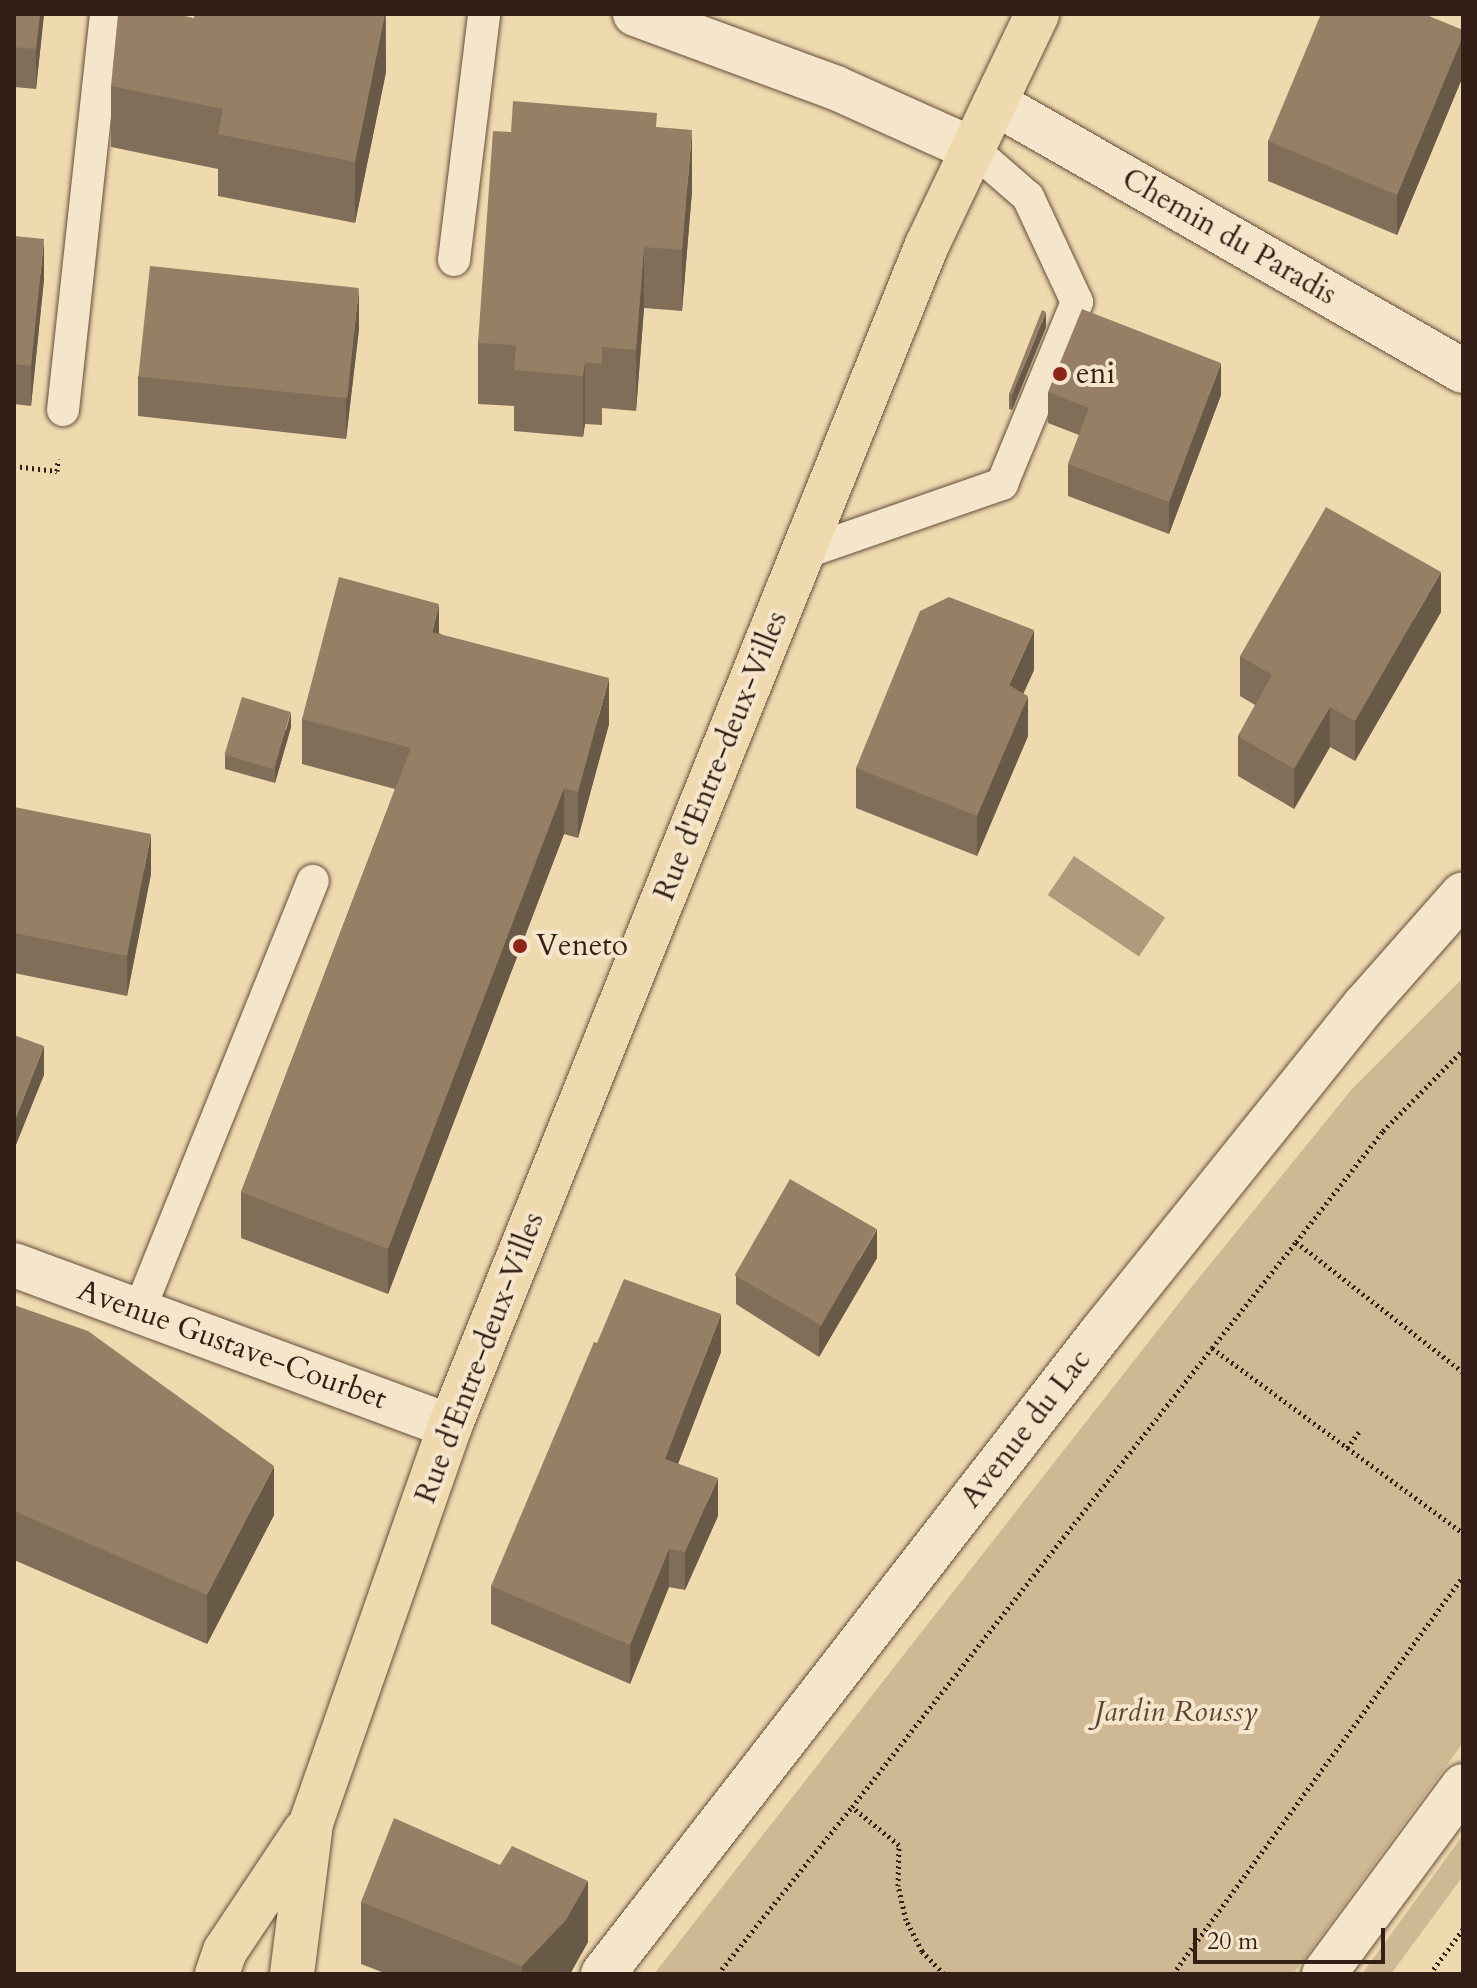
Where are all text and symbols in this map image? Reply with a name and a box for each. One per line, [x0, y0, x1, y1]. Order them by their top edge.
street label: Chemin du Paradis [1115, 161, 1343, 313]
place label: eni [1076, 356, 1115, 392]
marker: eni [1051, 365, 1069, 383]
street label: Rue d'Entre-deux-Villes [647, 606, 795, 906]
place label: Veneto [536, 928, 628, 964]
marker: Veneto [511, 937, 529, 955]
street label: Rue d'Entre-deux-Villes [408, 1208, 552, 1508]
street label: Avenue Gustave-Courbet [73, 1272, 391, 1418]
street label: Avenue du Lac [953, 1343, 1099, 1515]
park label: Jardin Roussy [1094, 1694, 1258, 1730]
scale bar [1197, 1912, 1389, 1962]
text: 20 m [1207, 1925, 1258, 1958]

